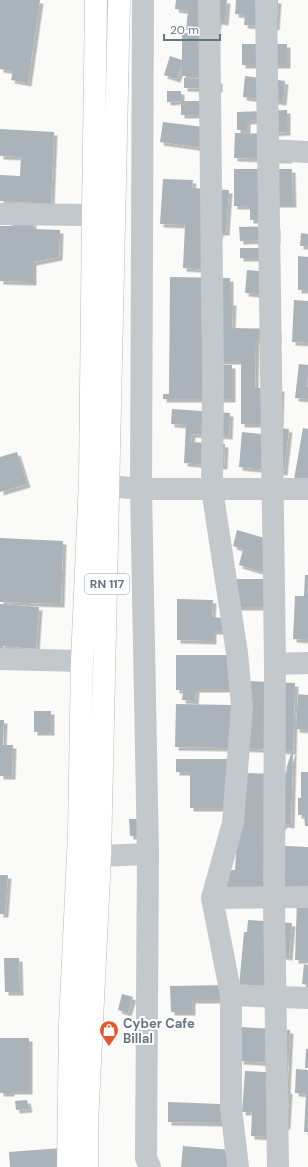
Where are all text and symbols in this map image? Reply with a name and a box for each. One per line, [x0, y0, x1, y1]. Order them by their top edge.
scale bar [164, 16, 220, 42]
text: 20 m [170, 22, 199, 38]
road number: RN 117 [85, 574, 129, 594]
place label: Cyber Cafe Billal [123, 1015, 195, 1047]
shop icon: Cyber Cafe Billal [98, 1019, 120, 1047]

